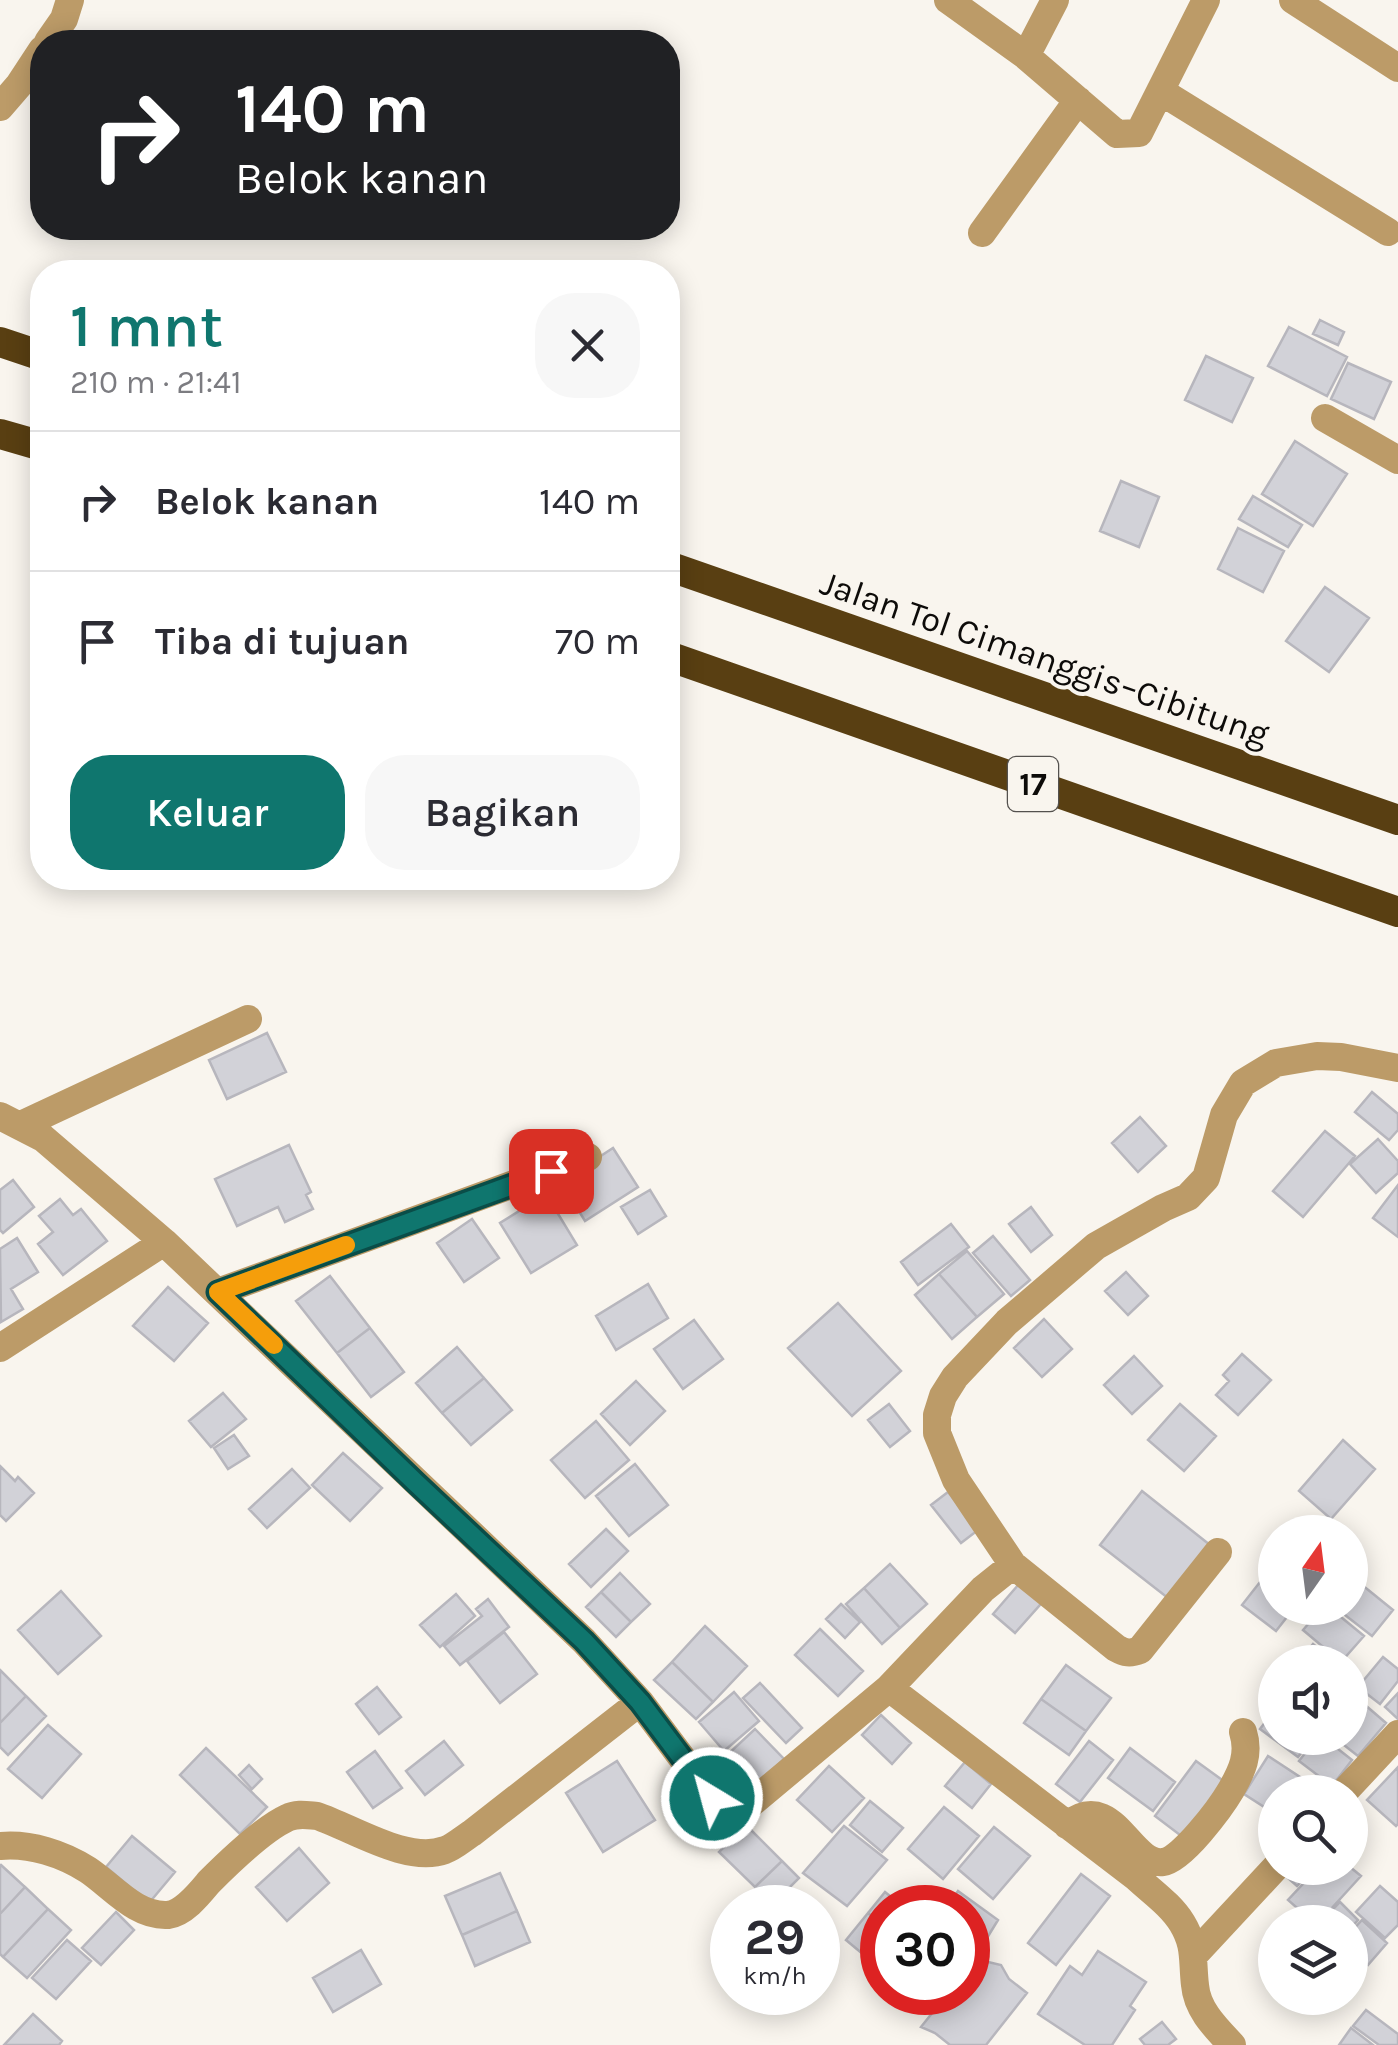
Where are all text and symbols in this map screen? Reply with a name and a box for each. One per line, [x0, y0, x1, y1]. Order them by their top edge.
text: 140 m [235, 68, 430, 150]
icon: right [70, 70, 200, 200]
text: Belok kanan [235, 152, 489, 204]
text: 1 mnt [70, 291, 223, 361]
button: close [535, 293, 640, 398]
text: 210 m · 21:41 [70, 364, 242, 401]
icon: right [70, 474, 125, 529]
text: Belok kanan [155, 479, 379, 524]
text: 140 m [539, 479, 640, 524]
street label: Jalan Tol Cimanggis–Cibitung [815, 562, 1275, 755]
icon: arrive [70, 614, 125, 669]
text: Tiba di tujuan [155, 619, 410, 664]
text: 70 m [555, 619, 640, 664]
button: Keluar [70, 755, 345, 870]
button: Bagikan [365, 755, 640, 870]
road number: 17 [1008, 757, 1058, 811]
pin [509, 1129, 594, 1214]
icon: arrive [524, 1144, 579, 1199]
north arrow [1258, 1515, 1368, 1625]
map controls [1258, 1515, 1368, 2015]
button: sound [1258, 1645, 1368, 1755]
position arrow [660, 1746, 764, 1850]
button: search [1258, 1775, 1368, 1885]
speed limit sign: 30 [860, 1885, 990, 2015]
button: layers [1258, 1905, 1368, 2015]
text: 29 [745, 1908, 805, 1967]
text: km/h [743, 1961, 807, 1990]

